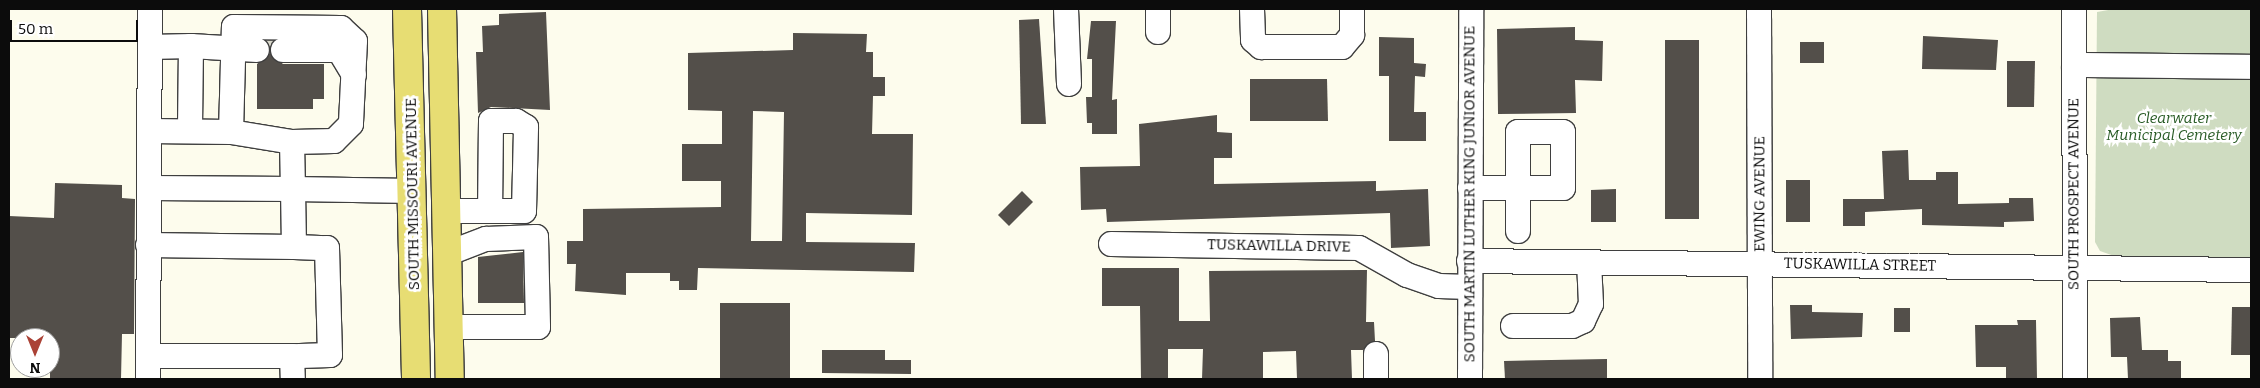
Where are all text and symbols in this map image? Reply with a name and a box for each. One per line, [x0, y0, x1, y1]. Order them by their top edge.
scale bar [12, 10, 140, 42]
text: 50 m [18, 20, 53, 38]
street label: SOUTH MARTIN LUTHER KING JUNIOR AVENUE [1461, 26, 1479, 362]
street label: SOUTH MISSOURI AVENUE [402, 98, 424, 290]
street label: SOUTH PROSPECT AVENUE [2065, 98, 2083, 290]
park label: Clearwater Municipal Cemetery [2106, 109, 2242, 144]
street label: EWING AVENUE [1751, 136, 1769, 252]
street label: TUSKAWILLA DRIVE [1207, 236, 1351, 256]
street label: TUSKAWILLA STREET [1784, 255, 1936, 275]
north arrow [10, 328, 60, 378]
text: N [30, 359, 40, 376]

